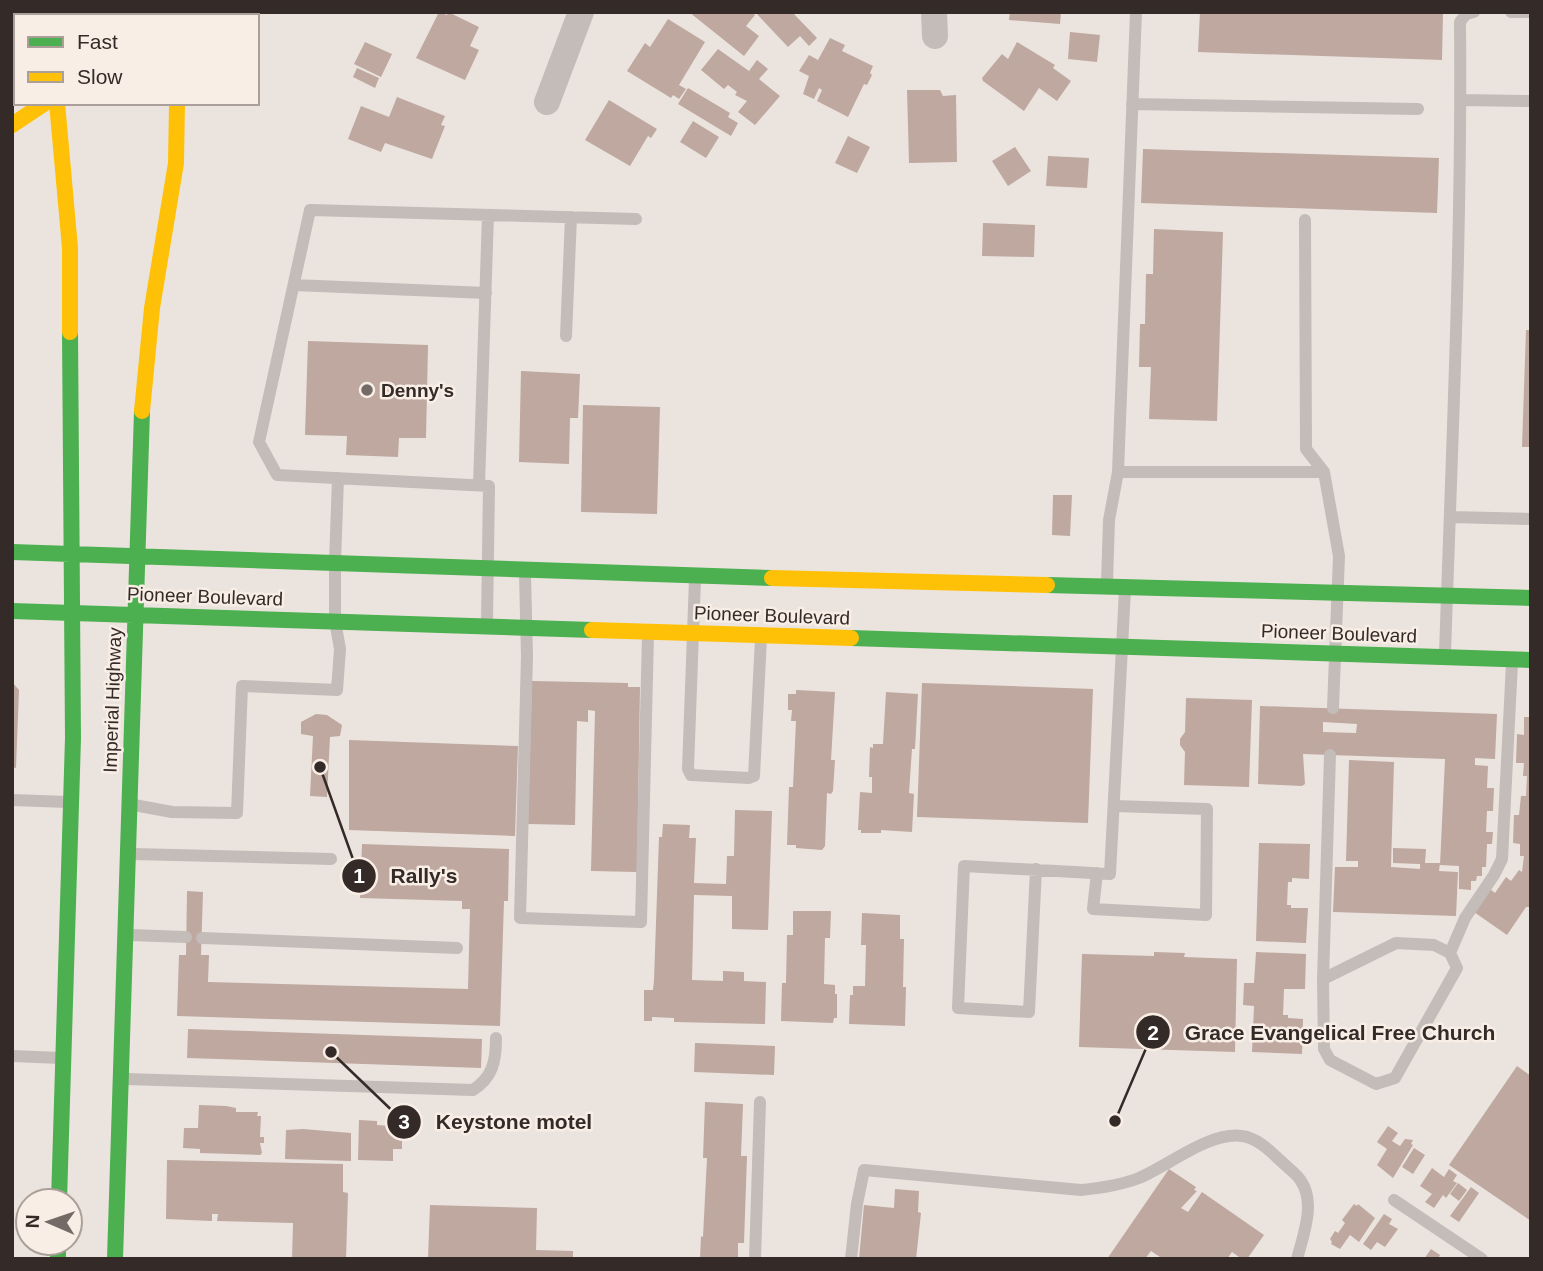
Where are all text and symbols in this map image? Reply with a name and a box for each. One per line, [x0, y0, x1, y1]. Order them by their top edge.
legend [14, 14, 259, 105]
text: Fast [77, 30, 118, 53]
text: Slow [77, 65, 123, 88]
place label: Denny's [381, 380, 454, 401]
marker: Denny's [359, 382, 375, 398]
street label: Pioneer Boulevard [126, 583, 283, 610]
street label: Pioneer Boulevard [693, 602, 850, 629]
street label: Pioneer Boulevard [1260, 620, 1417, 647]
street label: Imperial Highway [99, 626, 126, 773]
callout: Rally's [342, 855, 471, 897]
text: 1 [353, 864, 365, 887]
text: Rally's [391, 864, 457, 887]
callout: Grace Evangelical Free Church [1136, 1011, 1509, 1053]
text: 2 [1147, 1021, 1159, 1044]
text: Grace Evangelical Free Church [1185, 1021, 1495, 1044]
callout: Keystone motel [386, 1101, 606, 1143]
text: 3 [398, 1110, 410, 1133]
text: Keystone motel [436, 1110, 592, 1133]
north arrow [14, 1187, 84, 1257]
text: N [22, 1214, 43, 1229]

